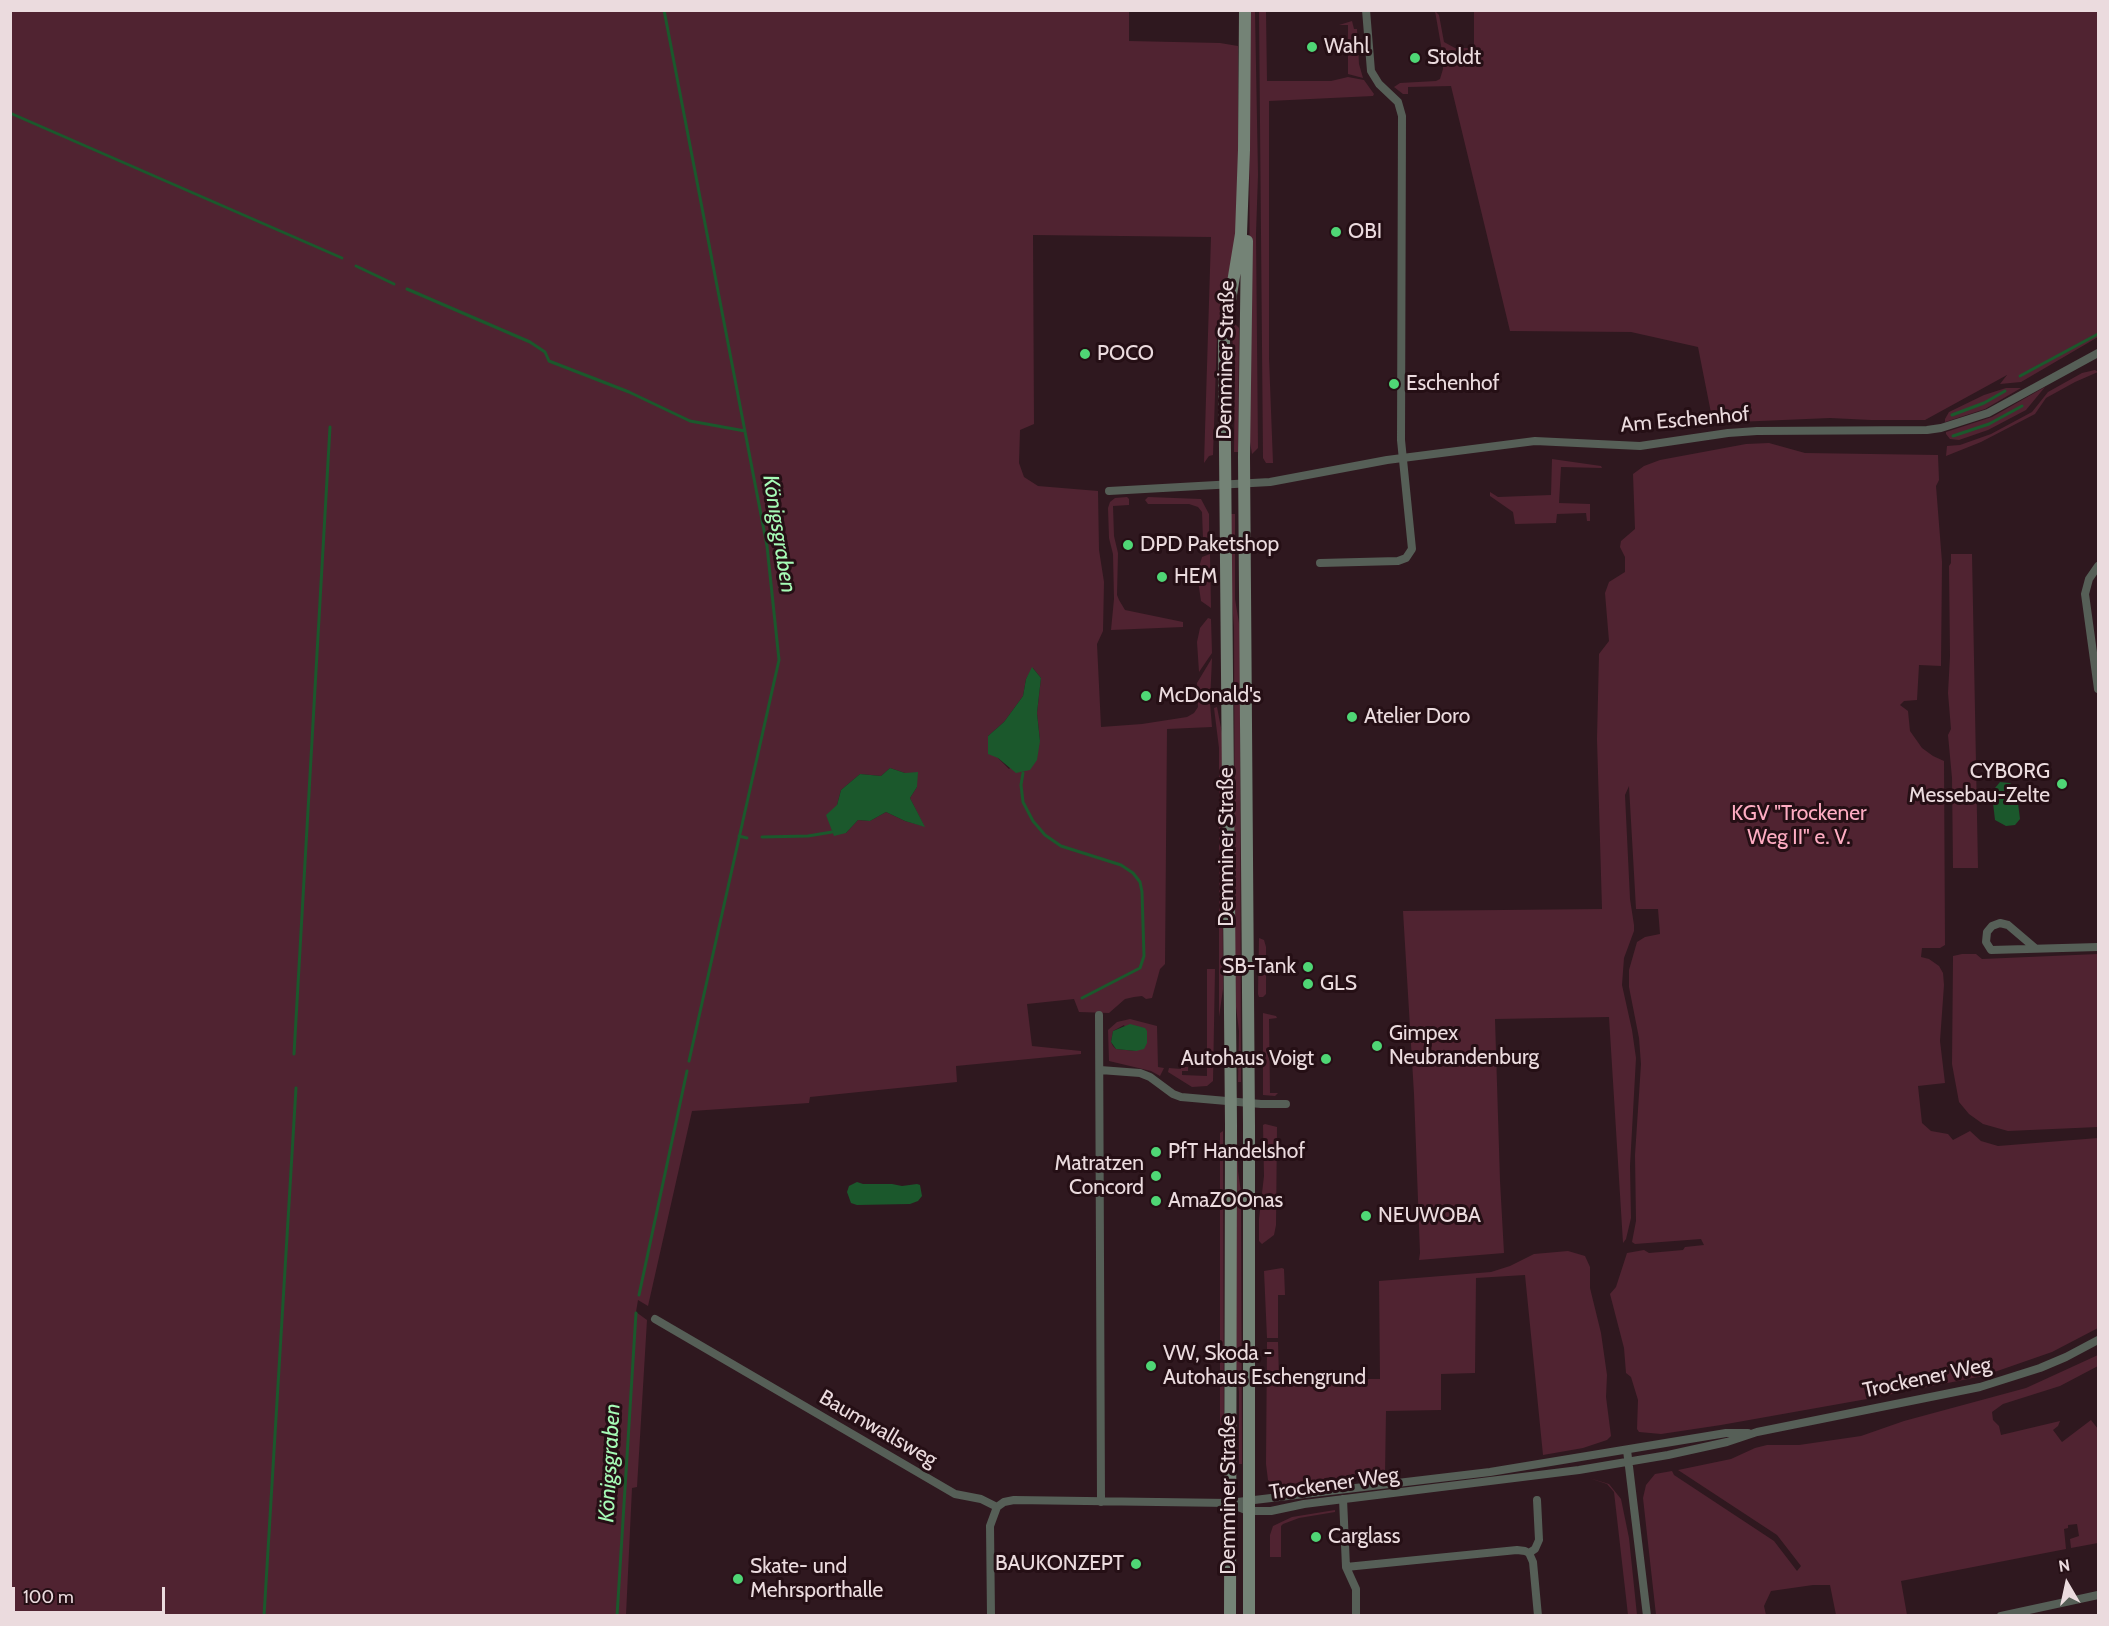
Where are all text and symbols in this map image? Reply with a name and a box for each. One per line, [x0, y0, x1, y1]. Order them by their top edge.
place label: Wahl [1324, 34, 1369, 60]
marker: Wahl [1305, 40, 1319, 54]
place label: Stoldt [1427, 45, 1481, 71]
marker: Stoldt [1408, 51, 1422, 65]
place label: OBI [1348, 219, 1382, 245]
marker: OBI [1329, 225, 1343, 239]
street label: Demminer Straße [1212, 280, 1240, 440]
place label: POCO [1097, 341, 1154, 367]
marker: POCO [1078, 347, 1092, 361]
place label: Eschenhof [1406, 371, 1499, 397]
marker: Eschenhof [1387, 377, 1401, 391]
street label: Am Eschenhof [1619, 402, 1751, 438]
water label: Königsgraben [757, 473, 801, 595]
place label: DPD Paketshop [1140, 532, 1279, 558]
marker: DPD Paketshop [1121, 538, 1135, 552]
place label: HEM [1174, 564, 1218, 590]
marker: HEM [1155, 570, 1169, 584]
place label: McDonald's [1158, 683, 1261, 709]
marker: McDonald's [1139, 689, 1153, 703]
place label: Atelier Doro [1364, 704, 1470, 730]
marker: Atelier Doro [1345, 710, 1359, 724]
place label: CYBORG Messebau-Zelte [1909, 759, 2050, 809]
street label: Demminer Straße [1214, 767, 1240, 927]
marker: CYBORG Messebau-Zelte [2055, 777, 2069, 791]
park label: KGV "Trockener Weg II" e. V. [1731, 801, 1867, 851]
place label: SB-Tank [1222, 954, 1296, 980]
marker: SB-Tank [1301, 960, 1315, 974]
place label: GLS [1320, 971, 1357, 997]
marker: GLS [1301, 977, 1315, 991]
place label: Gimpex Neubrandenburg [1389, 1021, 1539, 1071]
marker: Gimpex Neubrandenburg [1370, 1039, 1384, 1053]
place label: Autohaus Voigt [1181, 1046, 1314, 1072]
marker: Autohaus Voigt [1319, 1052, 1333, 1066]
place label: PfT Handelshof [1168, 1139, 1305, 1165]
marker: PfT Handelshof [1149, 1145, 1163, 1159]
place label: Matratzen Concord [1055, 1151, 1144, 1201]
marker: Matratzen Concord [1149, 1169, 1163, 1183]
place label: AmaZOOnas [1168, 1188, 1283, 1214]
marker: AmaZOOnas [1149, 1194, 1163, 1208]
place label: NEUWOBA [1378, 1203, 1481, 1229]
marker: NEUWOBA [1359, 1209, 1373, 1223]
place label: VW, Skoda - Autohaus Eschengrund [1163, 1341, 1366, 1391]
street label: Trockener Weg [1861, 1352, 1993, 1404]
marker: VW, Skoda - Autohaus Eschengrund [1144, 1359, 1158, 1373]
street label: Baumwallsweg [815, 1385, 941, 1473]
water label: Königsgraben [594, 1403, 626, 1523]
street label: Demminer Straße [1216, 1415, 1242, 1575]
street label: Trockener Weg [1268, 1462, 1400, 1506]
place label: Carglass [1328, 1524, 1400, 1550]
marker: Carglass [1309, 1530, 1323, 1544]
place label: BAUKONZEPT [995, 1551, 1124, 1577]
place label: Skate- und Mehrsporthalle [750, 1554, 883, 1604]
north arrow [2037, 1554, 2097, 1614]
text: N [2057, 1555, 2071, 1576]
marker: BAUKONZEPT [1129, 1557, 1143, 1571]
marker: Skate- und Mehrsporthalle [731, 1572, 745, 1586]
scale bar [15, 1575, 168, 1613]
text: 100 m [23, 1586, 74, 1608]

